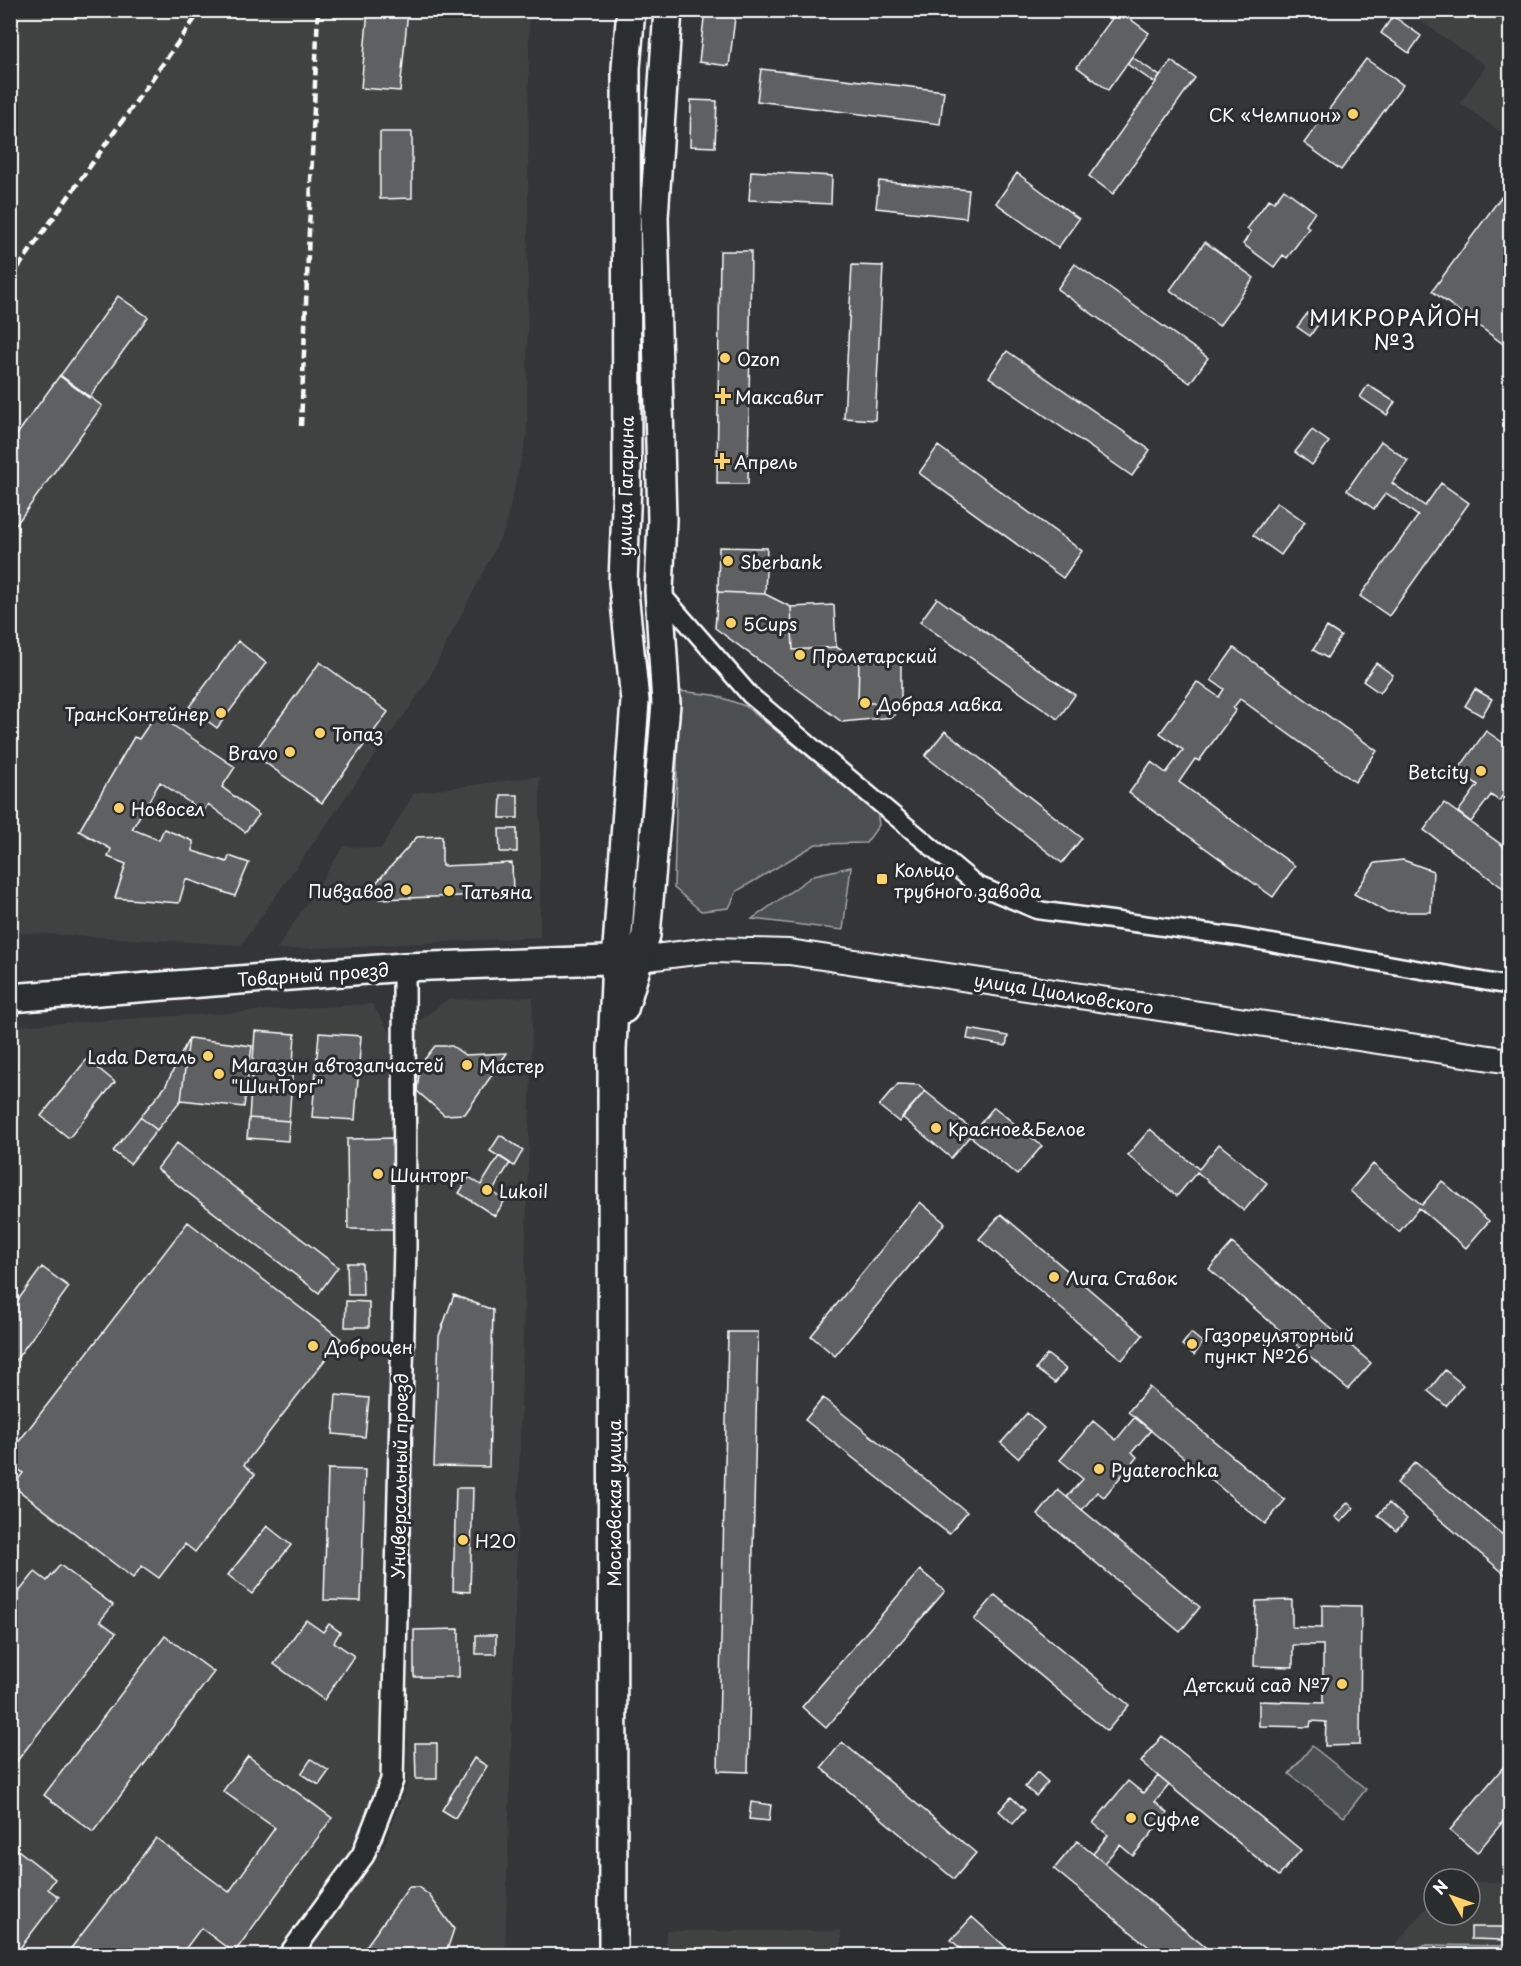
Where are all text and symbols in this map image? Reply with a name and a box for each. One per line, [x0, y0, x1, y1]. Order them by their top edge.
place label: СК «Чемпион» [1209, 101, 1341, 128]
marker: СК «Чемпион» [1346, 107, 1360, 121]
district label: МИКРОРАЙОН №3 [1309, 301, 1481, 357]
place label: Ozon [737, 345, 780, 372]
marker: Ozon [718, 351, 732, 365]
place label: Максавит [735, 383, 824, 410]
marker: Максавит [716, 389, 730, 403]
street label: улица Гагарина [610, 415, 640, 556]
place label: Апрель [734, 448, 797, 475]
marker: Апрель [715, 454, 729, 468]
place label: Sberbank [740, 548, 823, 575]
marker: Sberbank [721, 554, 735, 568]
place label: 5Cups [743, 610, 797, 637]
marker: 5Cups [724, 616, 738, 630]
place label: Пролетарский [812, 642, 937, 669]
marker: Пролетарский [793, 648, 807, 662]
place label: Добрая лавка [876, 690, 1003, 717]
marker: Добрая лавка [858, 696, 872, 710]
place label: ТрансКонтейнер [64, 700, 209, 727]
marker: ТрансКонтейнер [214, 706, 228, 720]
place label: Топаз [332, 720, 383, 747]
marker: Топаз [313, 726, 327, 740]
place label: Bravo [228, 739, 278, 766]
marker: Bravo [283, 745, 297, 759]
place label: Betcity [1408, 758, 1469, 785]
marker: Betcity [1474, 764, 1488, 778]
place label: Новосел [131, 795, 205, 822]
marker: Новосел [112, 801, 126, 815]
place label: Кольцо трубного завода [894, 856, 1042, 904]
marker: Кольцо трубного завода [875, 872, 889, 886]
place label: Пивзавод [308, 877, 394, 904]
place label: Татьяна [461, 878, 533, 905]
marker: Пивзавод [399, 883, 413, 897]
marker: Татьяна [442, 884, 456, 898]
street label: Товарный проезд [236, 955, 390, 993]
street label: улица Циолковского [972, 965, 1156, 1021]
place label: Lada Dеталь [87, 1043, 196, 1070]
marker: Lada Dеталь [201, 1049, 215, 1063]
place label: Магазин автозапчастей "ШинТорг" [231, 1051, 444, 1099]
place label: Мастер [479, 1052, 544, 1079]
marker: Мастер [460, 1058, 474, 1072]
marker: Магазин автозапчастей "ШинТорг" [212, 1067, 226, 1081]
place label: Красное&Белое [948, 1115, 1086, 1142]
marker: Красное&Белое [929, 1121, 943, 1135]
place label: Шинторг [390, 1161, 469, 1188]
marker: Шинторг [371, 1167, 385, 1181]
place label: Lukoil [499, 1177, 548, 1204]
marker: Lukoil [480, 1183, 494, 1197]
place label: Лига Ставок [1066, 1264, 1178, 1291]
marker: Лига Ставок [1047, 1270, 1061, 1284]
place label: Газореуляторный пункт №26 [1204, 1321, 1354, 1369]
place label: Доброцен [324, 1333, 413, 1360]
marker: Газореуляторный пункт №26 [1185, 1337, 1199, 1351]
marker: Доброцен [306, 1339, 320, 1353]
street label: Универсальный проезд [384, 1373, 414, 1579]
street label: Московская улица [600, 1419, 627, 1587]
place label: Pyaterochka [1111, 1456, 1219, 1483]
marker: Pyaterochka [1092, 1462, 1106, 1476]
place label: Н2О [475, 1527, 516, 1554]
marker: Н2О [456, 1533, 470, 1547]
place label: Детский сад №7 [1183, 1671, 1330, 1698]
marker: Детский сад №7 [1335, 1677, 1349, 1691]
place label: Суфле [1143, 1805, 1200, 1832]
marker: Суфле [1124, 1811, 1138, 1825]
north arrow [1422, 1867, 1482, 1927]
text: N [1426, 1874, 1453, 1899]

